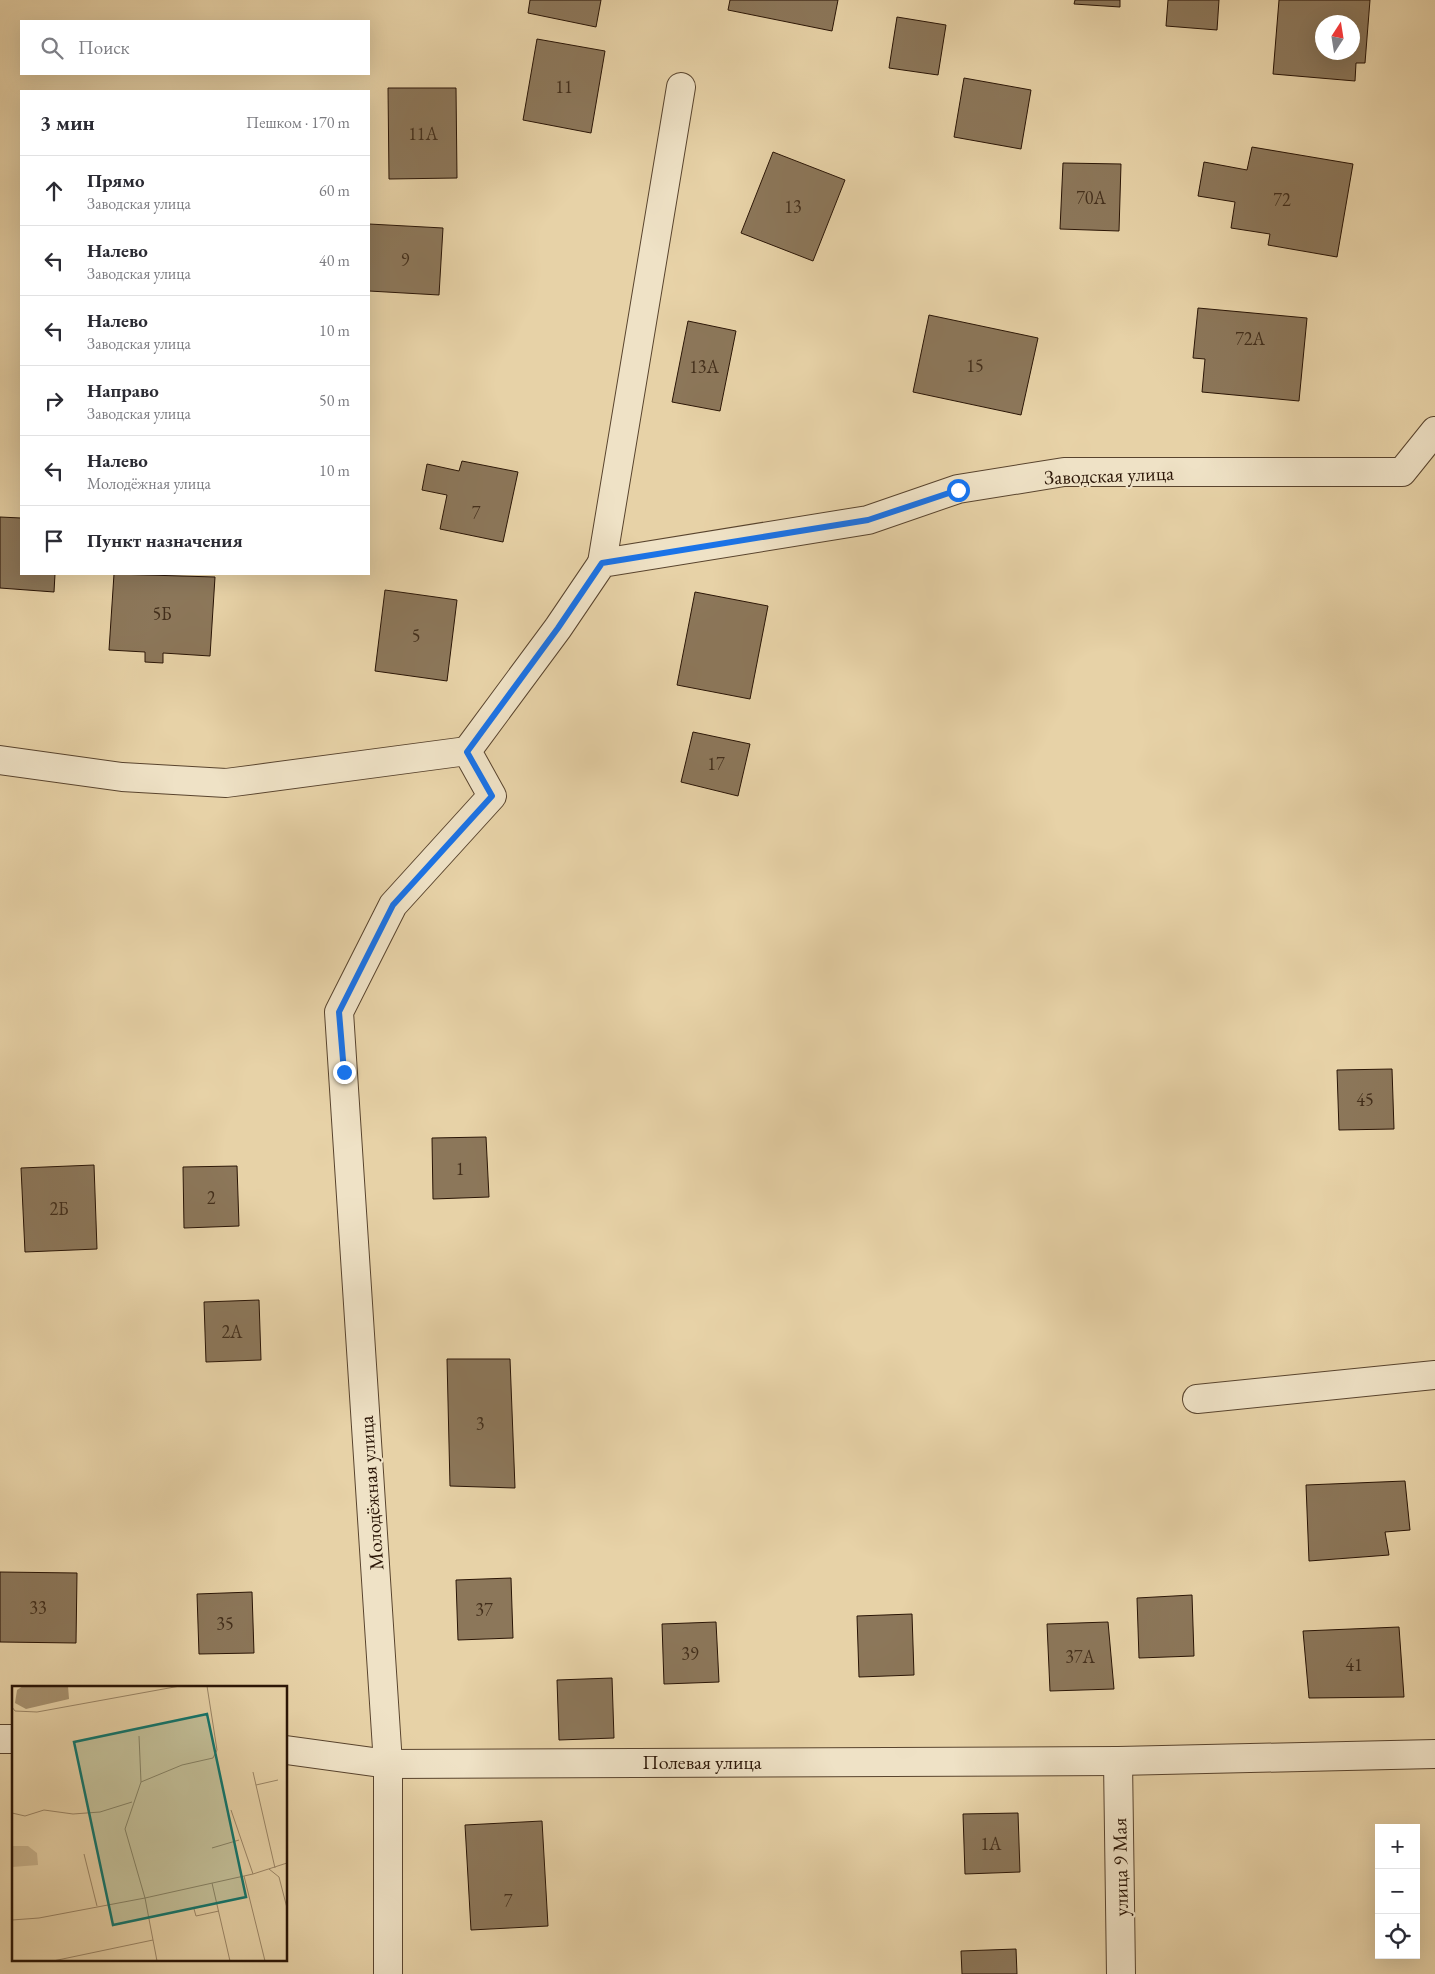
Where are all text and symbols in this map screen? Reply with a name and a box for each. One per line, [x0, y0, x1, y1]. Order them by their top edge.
north arrow [1315, 15, 1360, 60]
search box [20, 20, 370, 75]
icon: search [38, 34, 66, 62]
text: Поиск [78, 35, 130, 60]
house number: 11 [555, 75, 573, 98]
text: 3 мин [40, 109, 95, 136]
text: Пешком · 170 m [246, 112, 350, 133]
house number: 11А [408, 122, 438, 145]
text: Прямо [87, 168, 145, 193]
icon: ahead [40, 177, 68, 205]
text: 60 m [319, 180, 350, 201]
house number: 70А [1076, 186, 1106, 209]
house number: 72 [1273, 188, 1291, 211]
text: Заводская улица [87, 193, 191, 214]
house number: 13 [784, 195, 802, 218]
text: Налево [87, 238, 148, 263]
icon: left [40, 247, 68, 275]
house number: 9 [401, 248, 410, 271]
text: 40 m [319, 250, 350, 271]
text: Заводская улица [87, 263, 191, 284]
text: Налево [87, 308, 148, 333]
icon: left [40, 317, 68, 345]
text: 10 m [319, 320, 350, 341]
house number: 72А [1235, 327, 1265, 350]
text: Заводская улица [87, 333, 191, 354]
house number: 15 [966, 354, 984, 377]
house number: 13А [689, 355, 719, 378]
text: Направо [87, 378, 159, 403]
icon: right [40, 387, 68, 415]
text: 50 m [319, 390, 350, 411]
text: Заводская улица [87, 403, 191, 424]
text: Налево [87, 448, 148, 473]
icon: left [40, 457, 68, 485]
text: 10 m [319, 460, 350, 481]
street label: Заводская улица [1044, 460, 1174, 490]
text: Молодёжная улица [87, 473, 211, 494]
route start [947, 479, 970, 502]
house number: 7 [472, 501, 481, 524]
icon: arrive [40, 527, 68, 555]
text: Пункт назначения [87, 528, 243, 553]
house number: 5Б [152, 602, 172, 625]
house number: 5 [412, 624, 420, 647]
house number: 17 [707, 752, 725, 775]
route end [333, 1061, 356, 1084]
house number: 45 [1356, 1088, 1374, 1111]
house number: 1 [456, 1157, 464, 1180]
house number: 2 [207, 1186, 216, 1209]
house number: 2Б [49, 1197, 69, 1220]
house number: 2А [221, 1320, 243, 1343]
house number: 3 [476, 1412, 484, 1435]
street label: Молодёжная улица [353, 1415, 389, 1571]
house number: 33 [29, 1596, 47, 1619]
house number: 37 [475, 1598, 493, 1621]
house number: 35 [216, 1612, 234, 1635]
house number: 39 [681, 1642, 699, 1665]
house number: 37А [1065, 1645, 1095, 1668]
house number: 41 [1345, 1653, 1363, 1676]
inset map [12, 1686, 288, 1962]
street label: Полевая улица [642, 1749, 762, 1775]
street label: улица 9 Мая [1106, 1817, 1134, 1917]
map controls [1375, 1824, 1420, 1959]
button: + [1375, 1824, 1420, 1869]
house number: 1А [980, 1832, 1002, 1855]
button: − [1375, 1869, 1420, 1914]
house number: 7 [504, 1889, 513, 1912]
button: locate [1375, 1914, 1420, 1959]

